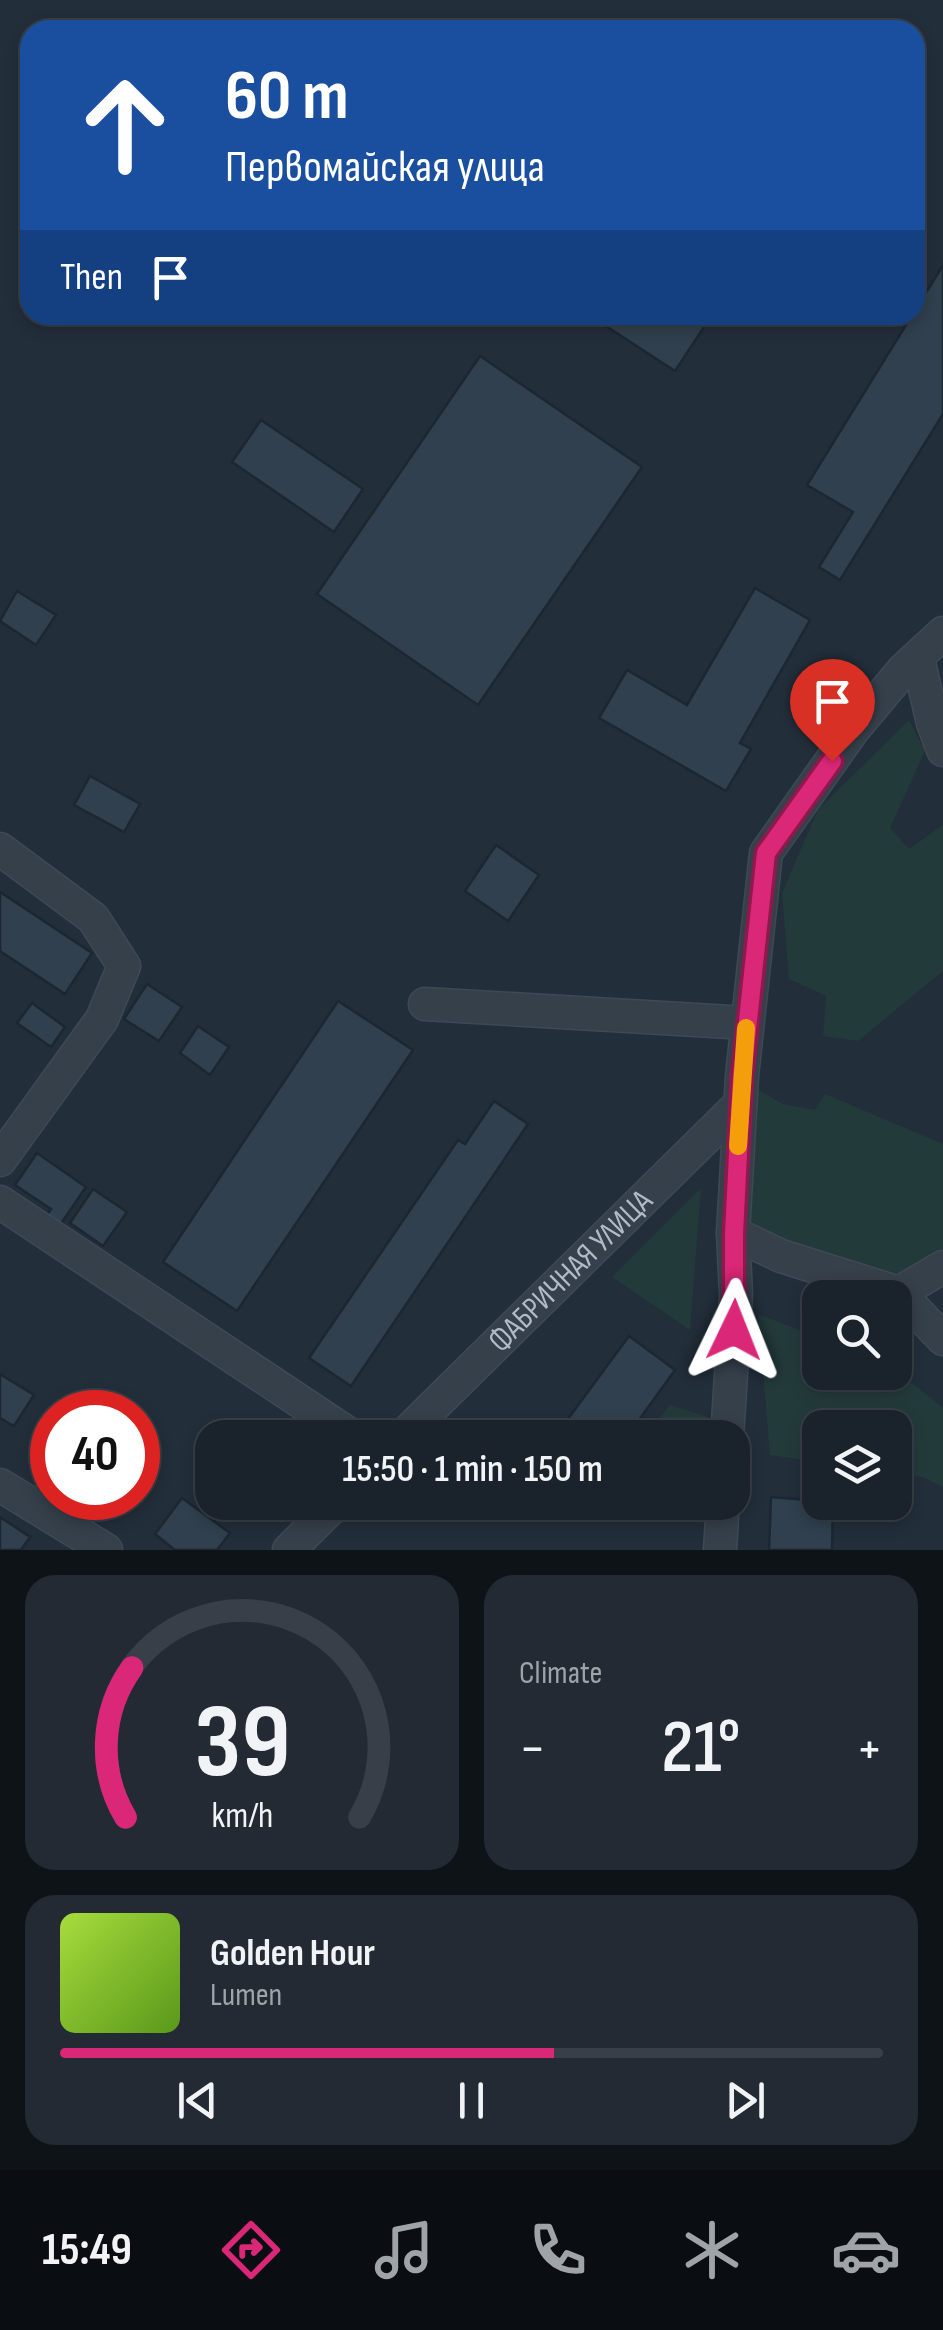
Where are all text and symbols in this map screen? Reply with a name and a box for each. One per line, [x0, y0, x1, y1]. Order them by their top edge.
text: 60 m [225, 55, 349, 139]
icon: ahead [60, 60, 190, 190]
text: Первомайская улица [225, 140, 545, 195]
icon: arrive [143, 250, 198, 305]
text: Then [60, 255, 123, 300]
pin [790, 659, 875, 762]
icon: arrive [805, 674, 860, 729]
street label: ФАБРИЧНАЯ УЛИЦА [480, 1181, 661, 1360]
position arrow [682, 1278, 786, 1382]
map controls [802, 1280, 912, 1520]
button: search [802, 1280, 912, 1390]
speed limit sign: 40 [30, 1390, 160, 1520]
button: layers [802, 1410, 912, 1520]
text: 15:50 · 1 min · 150 m [342, 1447, 603, 1492]
text: Climate [519, 1654, 602, 1693]
text: 39 [194, 1681, 290, 1806]
text: 21° [661, 1703, 741, 1794]
text: − [519, 1716, 546, 1783]
text: + [856, 1716, 883, 1783]
text: km/h [211, 1795, 273, 1838]
text: Golden Hour [210, 1931, 375, 1976]
text: Lumen [210, 1976, 282, 2015]
icon: previous [170, 2073, 225, 2128]
icon: pause [444, 2073, 499, 2128]
icon: next [718, 2073, 773, 2128]
icon: directions [216, 2215, 286, 2285]
icon: music [369, 2215, 439, 2285]
icon: phone [523, 2215, 593, 2285]
icon: climate [677, 2215, 747, 2285]
icon: car [831, 2215, 901, 2285]
text: 15:49 [42, 2223, 132, 2278]

